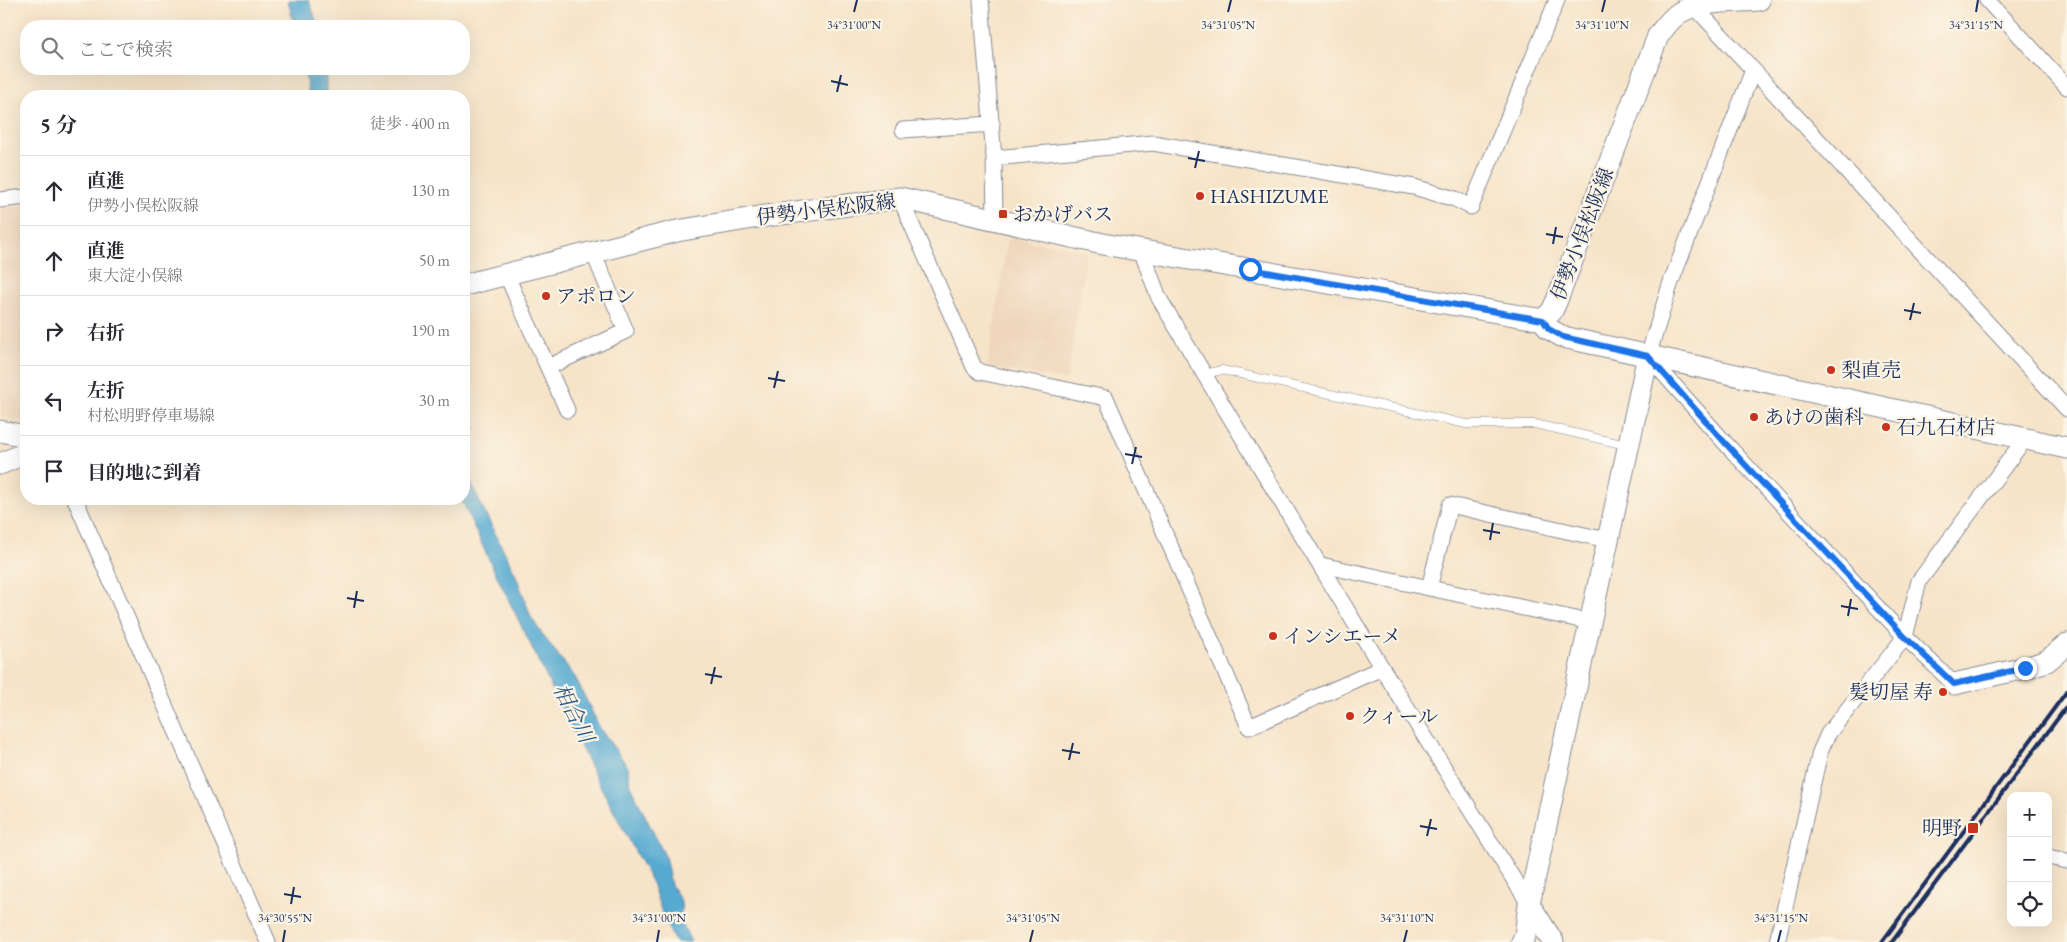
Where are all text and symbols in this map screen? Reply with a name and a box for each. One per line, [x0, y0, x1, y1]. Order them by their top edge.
text: 34°31'00"N [827, 17, 881, 33]
text: 34°31'05"N [1201, 17, 1255, 33]
text: 34°31'10"N [1575, 17, 1629, 33]
text: 34°31'15"N [1949, 17, 2003, 33]
search box [20, 20, 470, 75]
icon: search [38, 34, 66, 62]
text: ここで検索 [78, 37, 173, 62]
text: 5 分 [40, 111, 77, 138]
text: 徒歩 · 400 m [370, 113, 450, 134]
street label: 伊勢小俣松阪線 [1545, 164, 1619, 304]
text: 直進 [87, 168, 125, 193]
icon: ahead [40, 177, 68, 205]
text: 130 m [411, 180, 450, 201]
place label: HASHIZUME [1210, 183, 1328, 209]
street label: 伊勢小俣松阪線 [755, 188, 897, 230]
marker: HASHIZUME [1194, 190, 1206, 202]
text: 伊勢小俣松阪線 [87, 195, 199, 216]
place label: おかげバス [1013, 201, 1113, 227]
marker: おかげバス [997, 208, 1009, 220]
text: 直進 [87, 238, 125, 263]
icon: ahead [40, 247, 68, 275]
text: 50 m [419, 250, 450, 271]
route start [1239, 258, 1262, 281]
text: 東大淀小俣線 [87, 265, 183, 286]
place label: アポロン [556, 283, 636, 309]
marker: アポロン [540, 290, 552, 302]
icon: right [40, 317, 68, 345]
text: 右折 [87, 320, 125, 345]
text: 190 m [411, 320, 450, 341]
place label: 梨直売 [1841, 357, 1901, 383]
marker: 梨直売 [1825, 364, 1837, 376]
text: 左折 [87, 378, 125, 403]
icon: left [40, 387, 68, 415]
text: 30 m [419, 390, 450, 411]
place label: あけの歯科 [1764, 404, 1864, 430]
text: 村松明野停車場線 [87, 405, 215, 426]
marker: あけの歯科 [1748, 411, 1760, 423]
place label: 石九石材店 [1896, 414, 1996, 440]
marker: 石九石材店 [1880, 421, 1892, 433]
icon: arrive [40, 457, 68, 485]
text: 目的地に到着 [87, 460, 201, 485]
place label: インシエーメ [1283, 623, 1402, 649]
marker: インシエーメ [1267, 630, 1279, 642]
route end [2014, 657, 2037, 680]
water label: 相合川 [548, 679, 601, 749]
place label: 髪切屋 寿 [1849, 679, 1933, 705]
marker: 髪切屋 寿 [1937, 686, 1949, 698]
place label: クィール [1360, 703, 1438, 729]
marker: クィール [1344, 710, 1356, 722]
map controls [2007, 792, 2052, 927]
button: + [2007, 792, 2052, 837]
place label: 明野 [1922, 815, 1962, 841]
marker: 明野 [1966, 821, 1980, 835]
button: − [2007, 837, 2052, 882]
button: locate [2007, 882, 2052, 927]
text: 34°30'55"N [258, 910, 312, 926]
text: 34°31'00"N [632, 910, 686, 926]
text: 34°31'05"N [1006, 910, 1060, 926]
text: 34°31'10"N [1380, 910, 1434, 926]
text: 34°31'15"N [1754, 910, 1808, 926]

